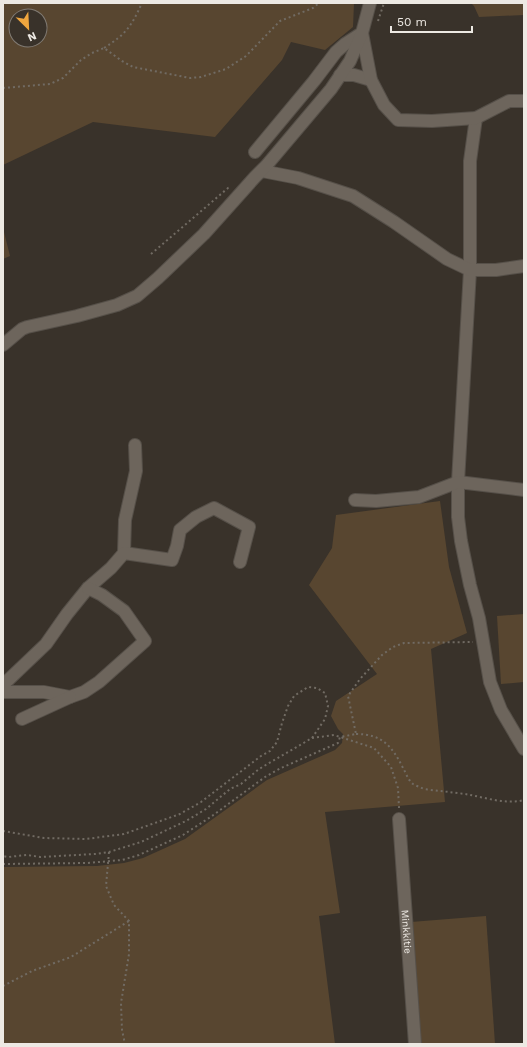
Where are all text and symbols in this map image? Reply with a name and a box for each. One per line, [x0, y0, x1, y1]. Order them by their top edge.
north arrow [8, 8, 48, 48]
scale bar [391, 8, 472, 34]
text: 50 m [397, 15, 427, 29]
text: N [25, 29, 38, 44]
street label: Minkkitie [400, 909, 414, 954]

